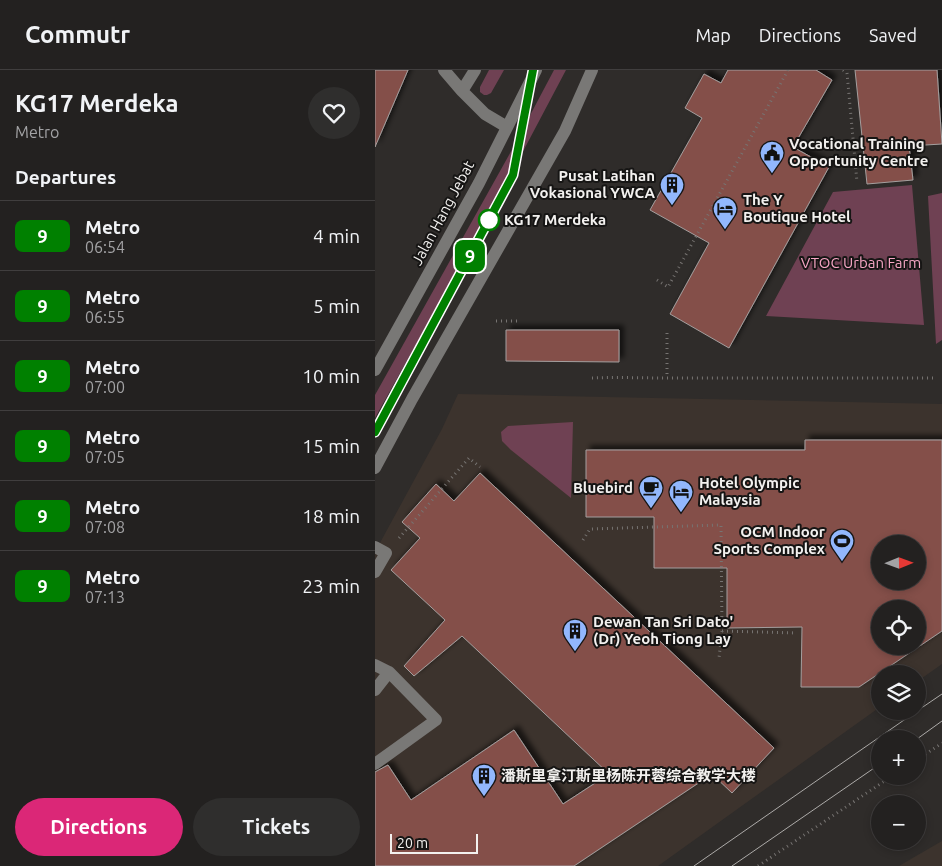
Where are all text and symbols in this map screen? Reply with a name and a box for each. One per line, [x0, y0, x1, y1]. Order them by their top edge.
text: Commutr [25, 21, 130, 48]
text: Map [695, 25, 731, 45]
text: Directions [759, 25, 841, 45]
text: Saved [869, 25, 917, 45]
button: heart [308, 87, 360, 139]
text: KG17 Merdeka [15, 90, 179, 117]
text: Metro [15, 123, 59, 141]
place label: Vocational Training Opportunity Centre [789, 135, 928, 169]
public building icon: Vocational Training Opportunity Centre [759, 140, 785, 174]
street label: Jalan Hang Jebat [408, 158, 477, 268]
text: Departures [15, 166, 116, 188]
place label: Pusat Latihan Vokasional YWCA [530, 167, 655, 201]
building icon: Pusat Latihan Vokasional YWCA [659, 172, 685, 206]
place label: The Y Boutique Hotel [743, 191, 851, 225]
hotel icon: The Y Boutique Hotel [712, 196, 738, 230]
marker: KG17 Merdeka [478, 209, 500, 231]
place label: KG17 Merdeka [504, 211, 606, 228]
text: Metro [85, 216, 140, 238]
text: 4 min [313, 225, 360, 247]
text: 9 [37, 226, 48, 246]
text: 06:54 [85, 238, 125, 256]
line badge: 9 [454, 240, 486, 272]
text: 9 [465, 246, 475, 266]
park label: VTOC Urban Farm [801, 254, 921, 271]
text: Metro [85, 286, 140, 308]
text: 5 min [313, 295, 360, 317]
text: 9 [37, 296, 48, 316]
text: 06:55 [85, 308, 125, 326]
text: Metro [85, 356, 140, 378]
text: 10 min [302, 365, 360, 387]
text: 9 [37, 366, 48, 386]
text: 07:00 [85, 378, 125, 396]
text: Metro [85, 426, 140, 448]
text: 15 min [302, 435, 360, 457]
text: 9 [37, 436, 48, 456]
text: 07:05 [85, 448, 125, 466]
place label: Hotel Olympic Malaysia [699, 474, 800, 508]
cafe icon: Bluebird [638, 475, 664, 509]
place label: Bluebird [573, 479, 633, 496]
hotel icon: Hotel Olympic Malaysia [668, 479, 694, 513]
text: Metro [85, 496, 140, 518]
text: 18 min [302, 505, 360, 527]
text: 9 [37, 506, 48, 526]
text: 07:08 [85, 518, 125, 536]
place label: OCM Indoor Sports Complex [713, 523, 826, 557]
sports icon: OCM Indoor Sports Complex [829, 528, 855, 562]
north arrow [871, 535, 926, 590]
map controls [871, 535, 926, 850]
text: Metro [85, 566, 140, 588]
text: 23 min [302, 575, 360, 597]
text: 9 [37, 576, 48, 596]
text: 07:13 [85, 588, 125, 606]
button: locate [871, 600, 926, 655]
place label: Dewan Tan Sri Dato' (Dr) Yeoh Tiong Lay [593, 613, 733, 647]
building icon: Dewan Tan Sri Dato' (Dr) Yeoh Tiong Lay [562, 618, 588, 652]
button: layers [871, 665, 926, 720]
button: + [871, 730, 926, 785]
building icon: 潘斯里拿汀斯里杨陈开蓉综合教学大楼 [471, 763, 497, 797]
place label: 潘斯里拿汀斯里杨陈开蓉综合教学大楼 [501, 767, 756, 784]
button: − [871, 795, 926, 850]
button: Directions [15, 798, 183, 856]
button: Tickets [193, 798, 360, 856]
scale bar [390, 831, 477, 854]
text: 20 m [397, 835, 428, 851]

